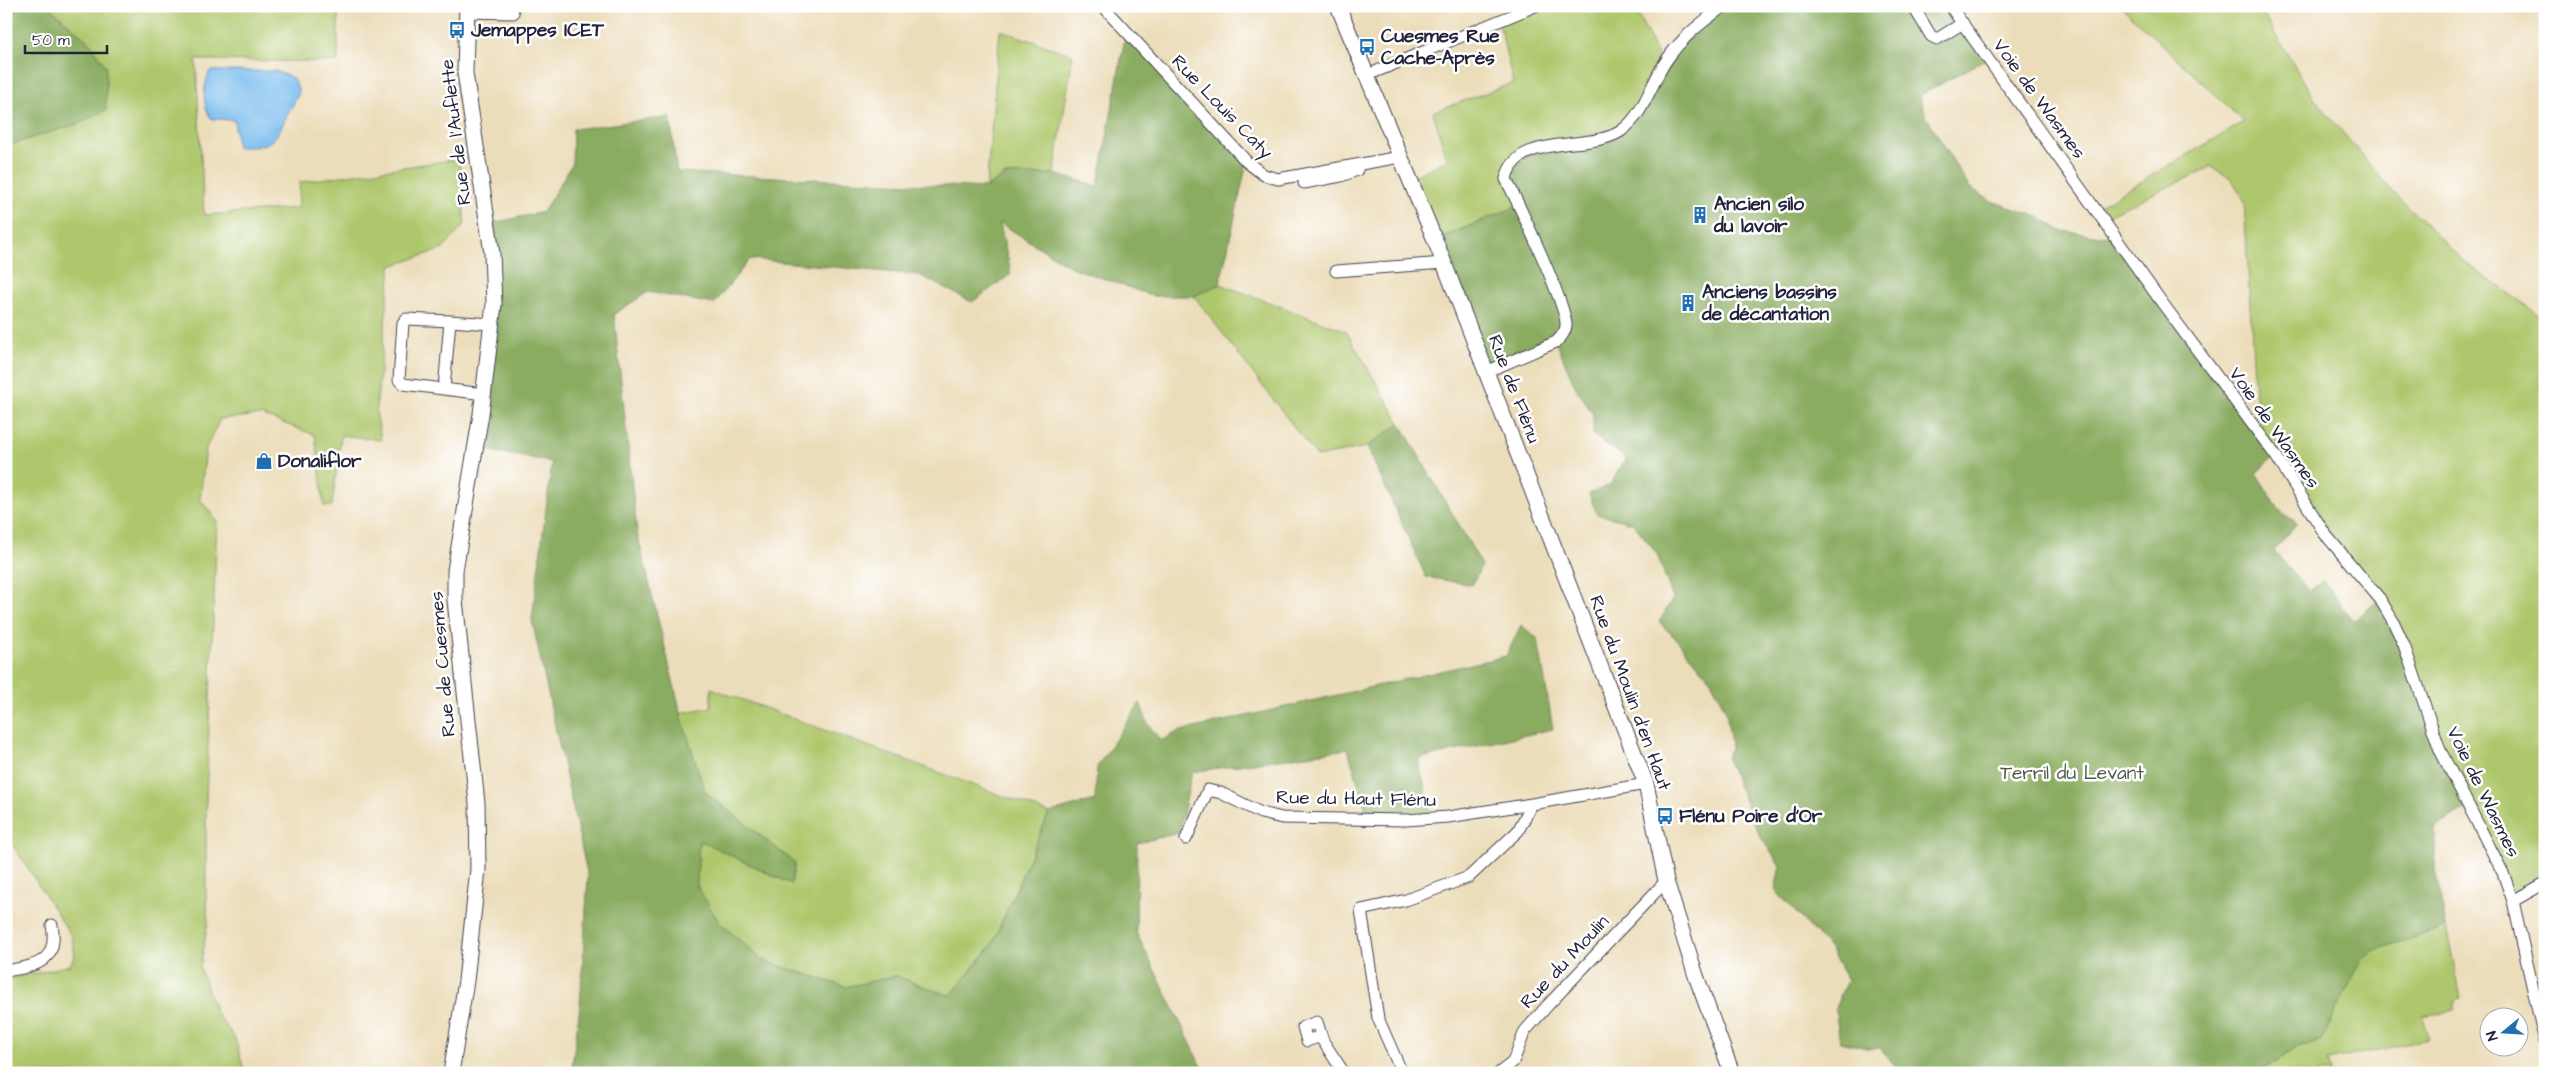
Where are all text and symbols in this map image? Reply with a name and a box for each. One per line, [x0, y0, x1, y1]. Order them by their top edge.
place label: Jemappes ICET [470, 17, 605, 44]
bus stop icon: Jemappes ICET [447, 20, 467, 40]
scale bar [25, 22, 108, 54]
place label: Cuesmes Rue Cache-Après [1381, 23, 1500, 72]
text: 50 m [32, 30, 70, 51]
street label: Voie de Wasmes [1986, 33, 2092, 165]
bus stop icon: Cuesmes Rue Cache-Après [1357, 37, 1377, 57]
street label: Rue Louis Caty [1164, 49, 1279, 166]
street label: Rue de l'Auflette [434, 58, 478, 206]
place label: Ancien silo du lavoir [1713, 191, 1804, 240]
building icon: Ancien silo du lavoir [1690, 205, 1710, 225]
place label: Anciens bassins de décantation [1701, 279, 1837, 328]
building icon: Anciens bassins de décantation [1678, 293, 1698, 313]
street label: Rue de Flénu [1481, 331, 1547, 448]
street label: Voie de Wasmes [2222, 362, 2326, 494]
place label: Donaliflor [278, 448, 362, 475]
shop icon: Donaliflor [254, 451, 274, 471]
street label: Rue de Cuesmes [423, 590, 463, 738]
street label: Rue du Moulin d'en Haut [1582, 592, 1678, 795]
street label: Voie de Wasmes [2440, 722, 2526, 862]
park label: Terril du Levant [2000, 760, 2144, 787]
street label: Rue du Haut Flénu [1276, 784, 1436, 814]
place label: Flénu Poire d'Or [1679, 803, 1823, 830]
bus stop icon: Flénu Poire d'Or [1655, 806, 1675, 826]
street label: Rue du Moulin [1514, 909, 1616, 1015]
north arrow [2478, 1006, 2528, 1056]
text: N [2482, 1028, 2503, 1043]

